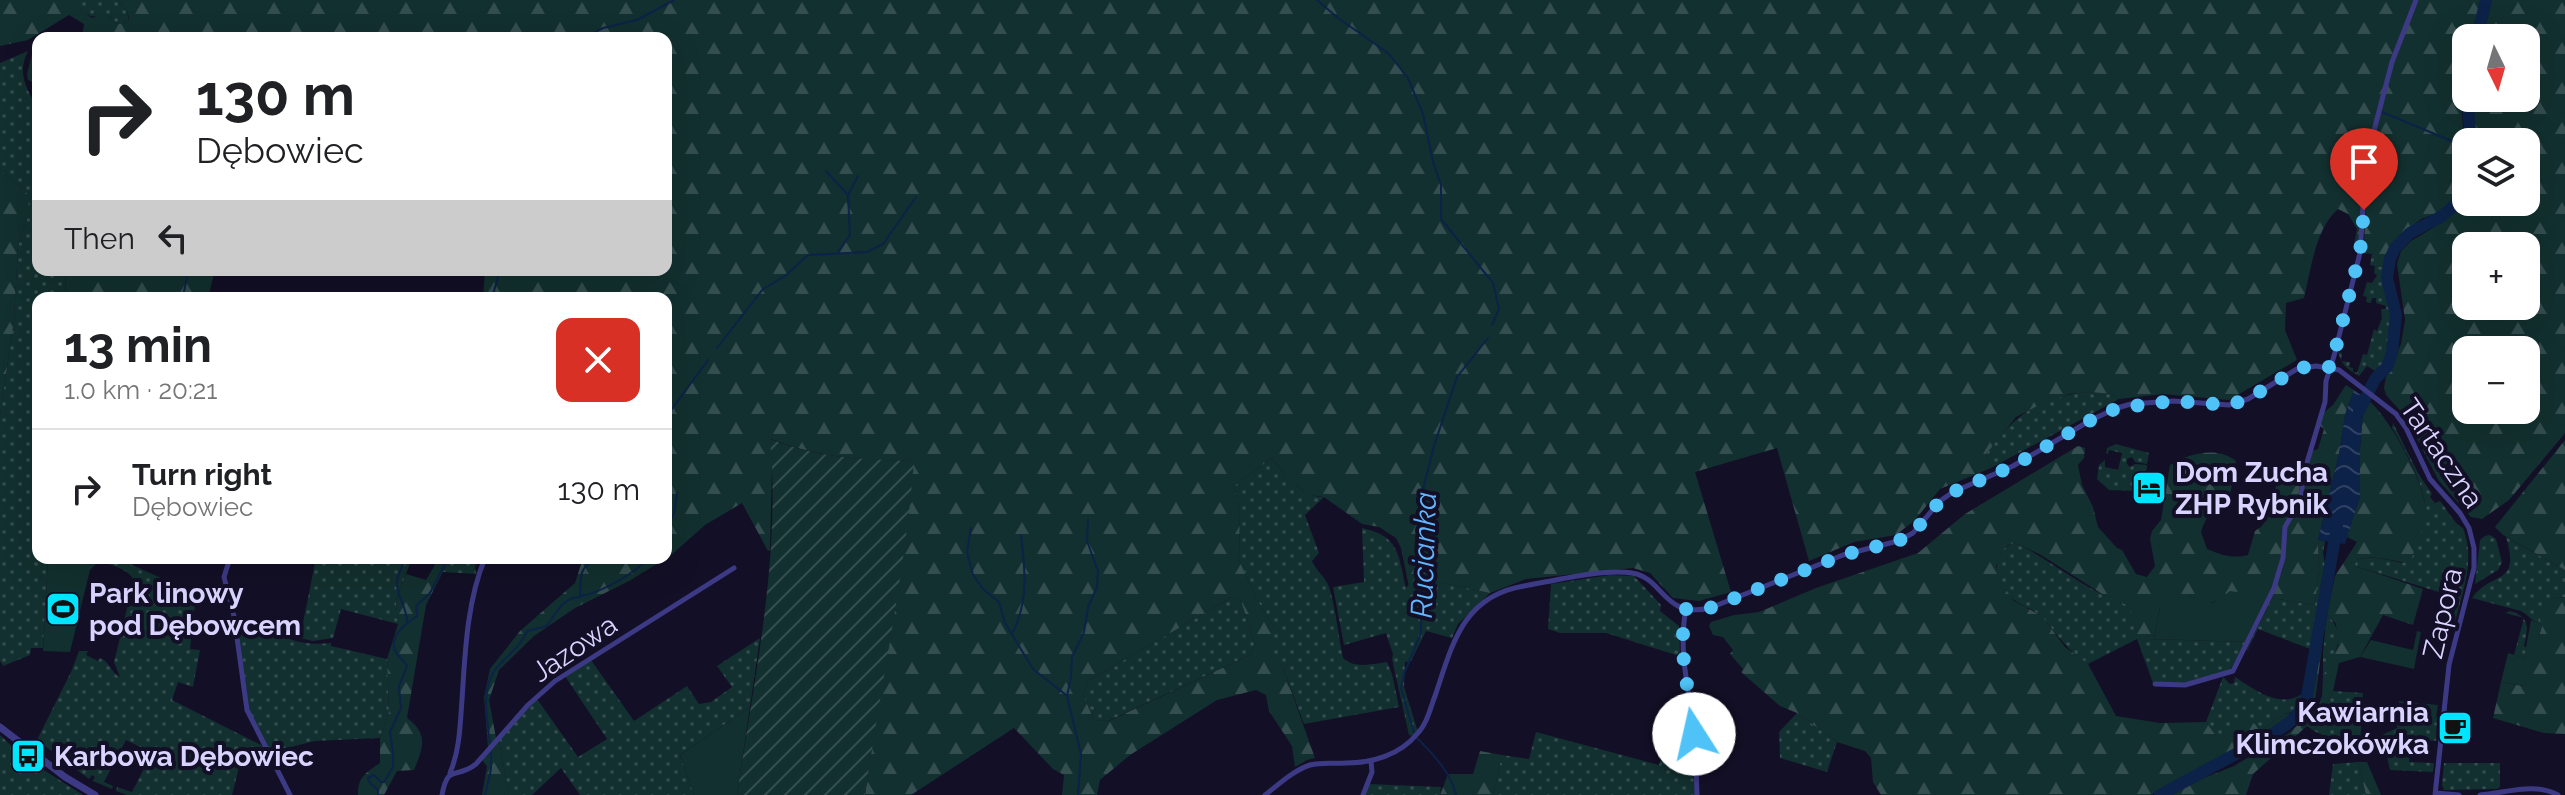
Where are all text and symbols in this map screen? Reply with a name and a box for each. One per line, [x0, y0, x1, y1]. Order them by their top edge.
north arrow [2452, 24, 2540, 112]
map controls [2452, 24, 2540, 424]
text: 130 m [196, 62, 355, 128]
icon: right [64, 64, 168, 168]
pin [2330, 128, 2398, 210]
button: layers [2452, 128, 2540, 216]
text: Dębowiec [196, 129, 364, 171]
icon: arrive [2342, 140, 2386, 184]
icon: left [151, 216, 195, 260]
text: Then [64, 221, 135, 256]
button: + [2452, 232, 2540, 320]
text: 13 min [64, 317, 212, 373]
button: close [556, 318, 640, 402]
button: − [2452, 336, 2540, 424]
text: 1.0 km · 20:21 [64, 375, 217, 405]
street label: Tartaczna [2393, 392, 2490, 514]
place label: Dom Zucha ZHP Rybnik [2175, 456, 2329, 521]
text: Turn right [132, 457, 272, 492]
icon: right [64, 467, 108, 511]
hotel icon: Dom Zucha ZHP Rybnik [2130, 469, 2168, 507]
text: 130 m [558, 472, 640, 507]
water label: Rucianka [1404, 491, 1443, 619]
text: Dębowiec [132, 492, 253, 522]
street label: Zapora [2416, 565, 2469, 662]
place label: Park linowy pod Dębowcem [89, 577, 301, 642]
sports icon: Park linowy pod Dębowcem [44, 590, 82, 628]
street label: Jazowa [525, 608, 623, 689]
position arrow [1652, 692, 1736, 776]
place label: Kawiarnia Klimczokówka [2235, 696, 2429, 761]
cafe icon: Kawiarnia Klimczokówka [2436, 709, 2474, 747]
bus stop icon: Karbowa Dębowiec [9, 737, 47, 775]
place label: Karbowa Dębowiec [54, 740, 314, 773]

